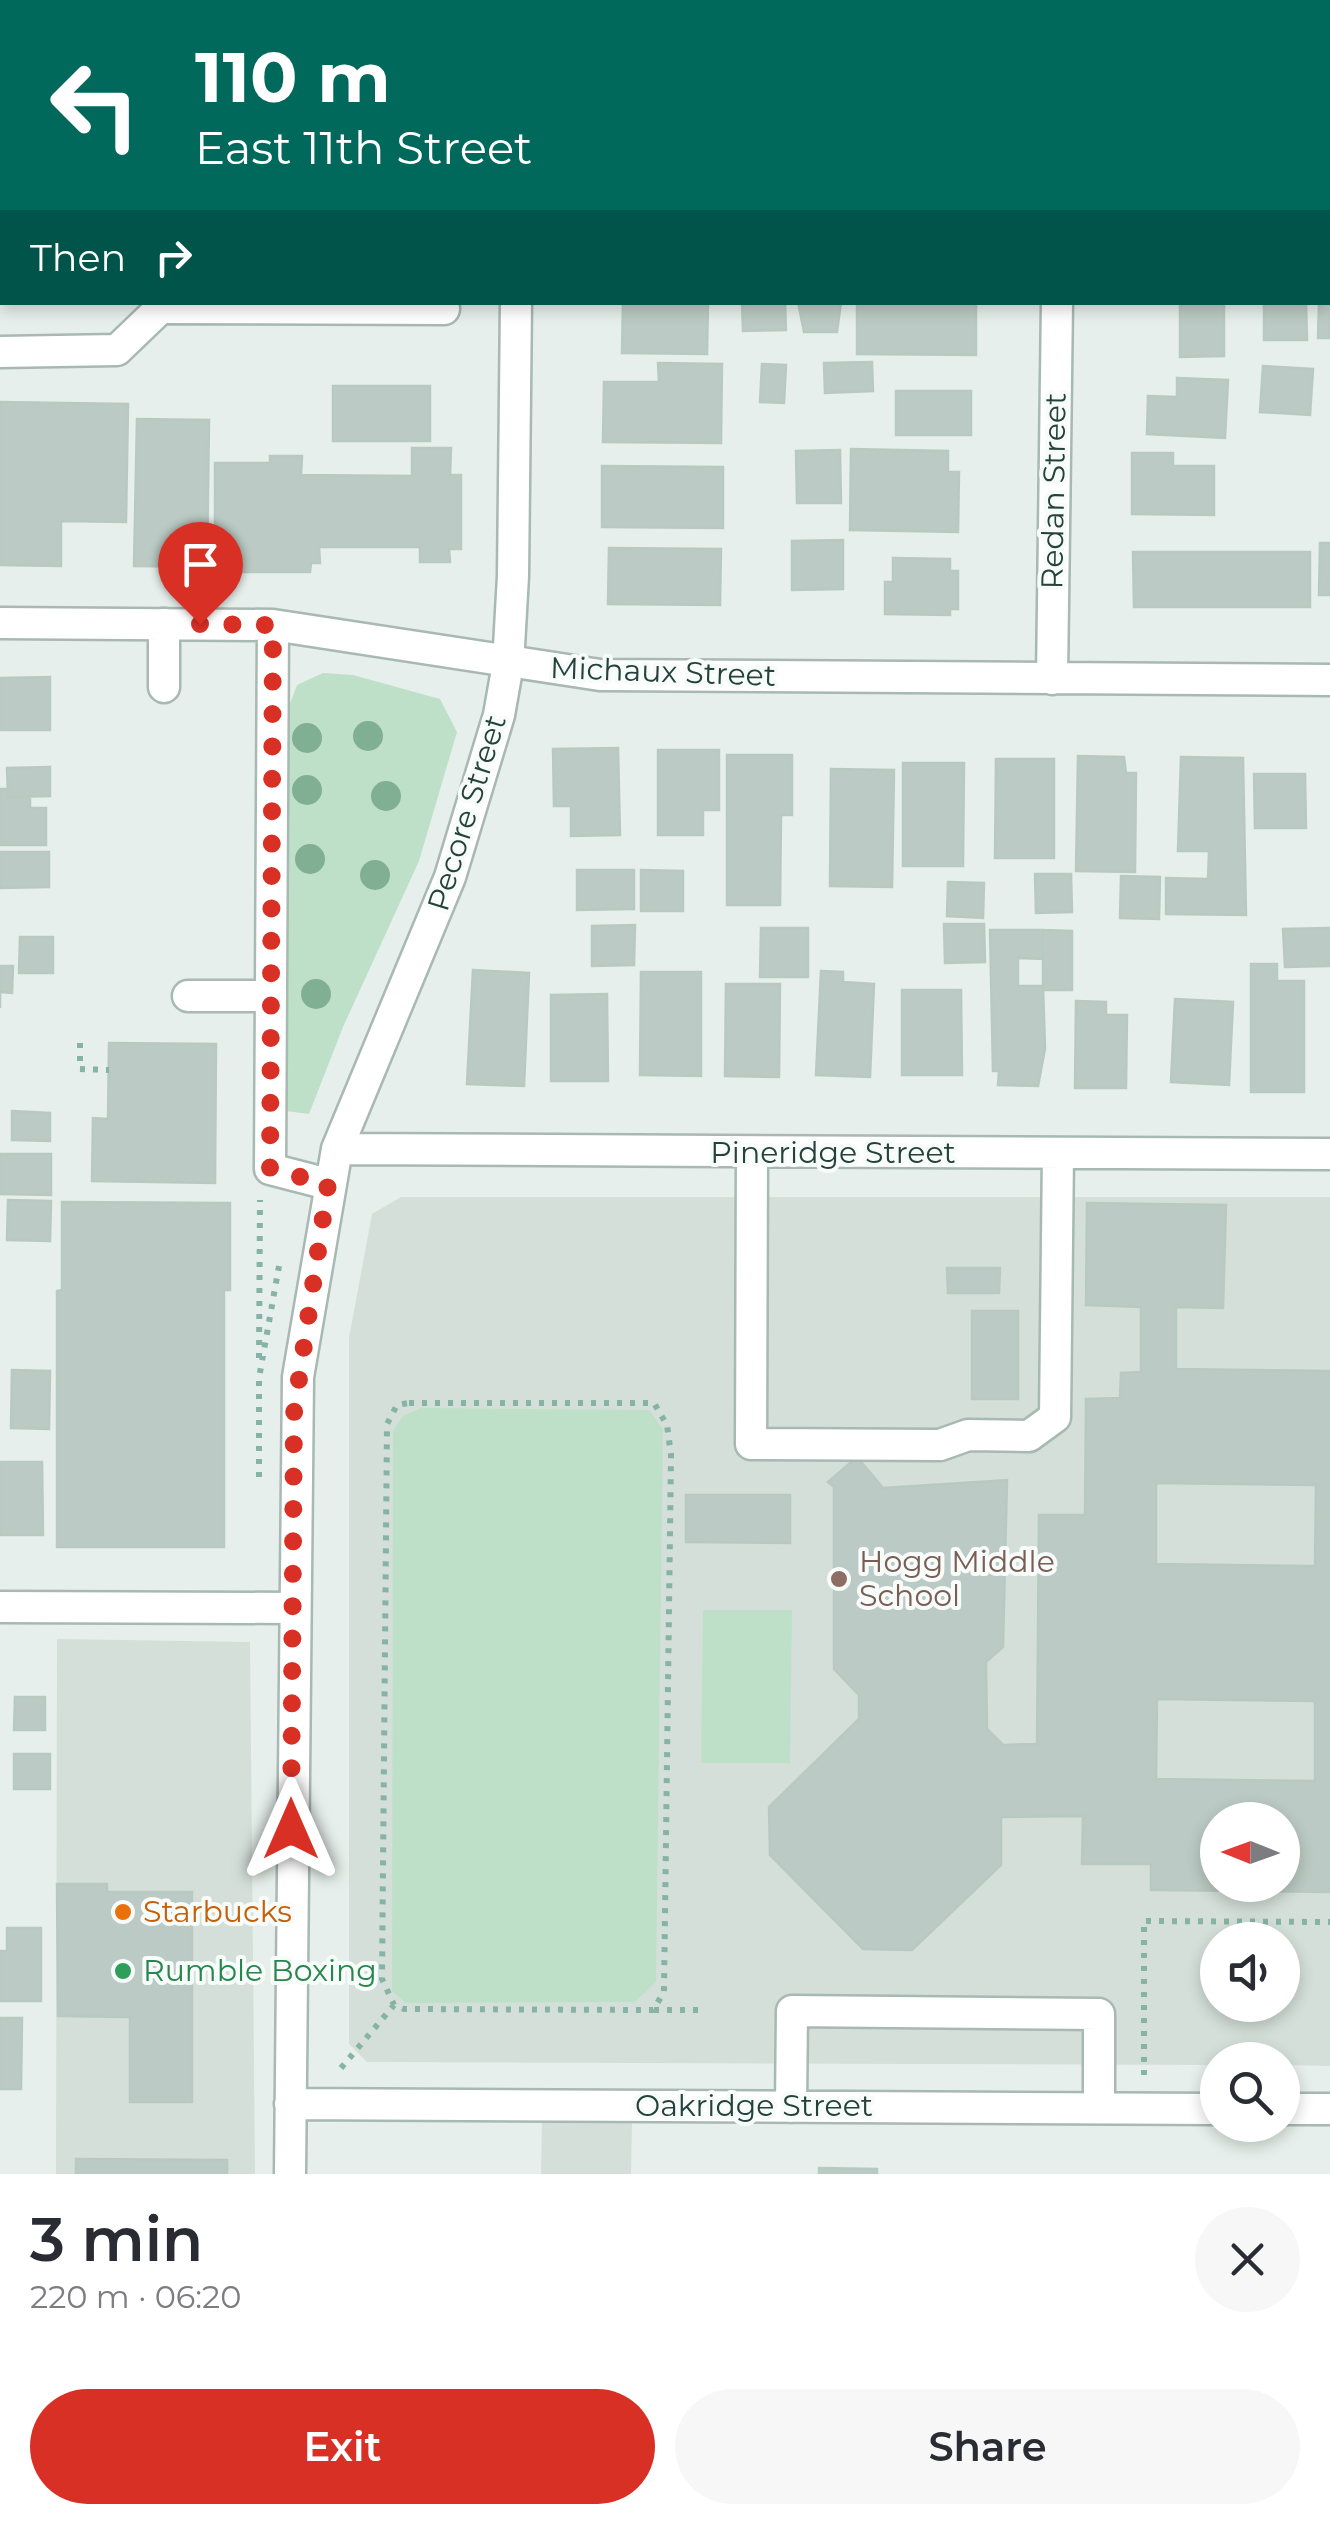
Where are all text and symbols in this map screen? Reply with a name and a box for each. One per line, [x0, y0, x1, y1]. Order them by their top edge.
text: 110 m [195, 34, 391, 120]
icon: left [30, 40, 160, 170]
text: East 11th Street [195, 120, 532, 175]
icon: right [146, 230, 201, 285]
text: Then [30, 234, 126, 281]
street label: Redan Street [1033, 392, 1074, 590]
pin [158, 522, 243, 625]
icon: arrive [173, 537, 228, 592]
street label: Michaux Street [549, 649, 777, 694]
street label: Pecore Street [419, 710, 514, 915]
street label: Pineridge Street [710, 1134, 956, 1171]
place label: Hogg Middle School [859, 1543, 1055, 1614]
marker: Hogg Middle School [828, 1568, 850, 1590]
position arrow [239, 1777, 343, 1881]
north arrow [1200, 1802, 1300, 1902]
map controls [1200, 1802, 1300, 2142]
place label: Starbucks [143, 1893, 292, 1930]
marker: Starbucks [112, 1901, 134, 1923]
button: sound [1200, 1922, 1300, 2022]
place label: Rumble Boxing [143, 1952, 377, 1989]
marker: Rumble Boxing [112, 1960, 134, 1982]
button: search [1200, 2042, 1300, 2142]
street label: Oakridge Street [635, 2087, 873, 2124]
text: 3 min [30, 2203, 203, 2276]
button: close [1195, 2207, 1300, 2312]
text: 220 m · 06:20 [30, 2277, 241, 2316]
button: Exit [30, 2389, 655, 2504]
button: Share [675, 2389, 1300, 2504]

